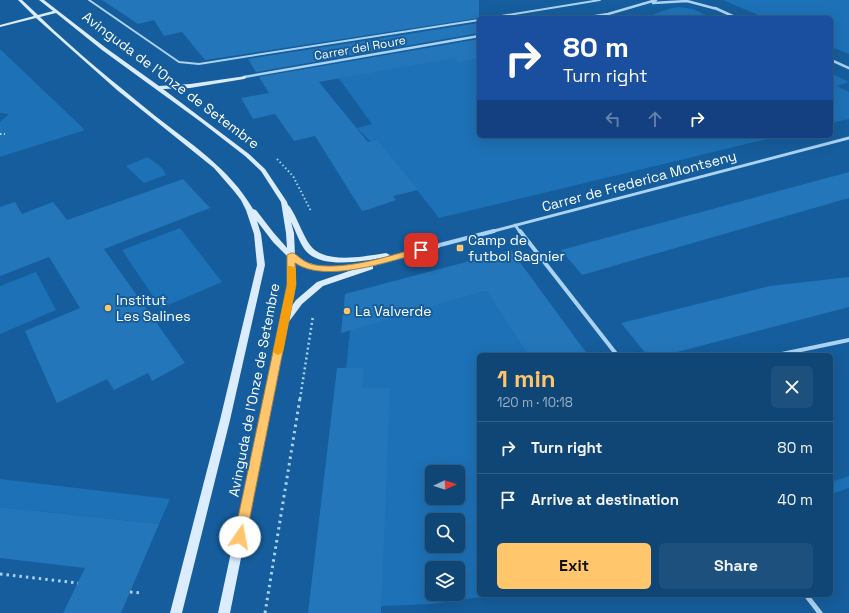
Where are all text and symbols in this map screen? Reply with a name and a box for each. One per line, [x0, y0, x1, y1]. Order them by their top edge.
street label: Avinguda de l'Onze de Setembre [79, 7, 263, 153]
text: 80 m [563, 29, 629, 65]
street label: Carrer del Roure [313, 32, 407, 64]
icon: right [497, 32, 549, 84]
text: Turn right [563, 64, 647, 87]
icon: left [602, 108, 624, 130]
icon: ahead [644, 108, 666, 130]
icon: right [686, 108, 708, 130]
street label: Carrer de Frederica Montseny [540, 146, 738, 216]
place label: Camp de futbol Sagnier [468, 231, 565, 265]
pin [404, 233, 438, 267]
icon: arrive [410, 239, 432, 261]
marker: Camp de futbol Sagnier [455, 243, 465, 253]
street label: Avinguda de l'Onze de Setembre [224, 282, 284, 498]
place label: Institut Les Salines [116, 291, 191, 325]
place label: La Valverde [355, 302, 432, 320]
marker: Institut Les Salines [103, 303, 113, 313]
marker: La Valverde [342, 306, 352, 316]
text: 1 min [497, 363, 556, 394]
button: close [771, 366, 813, 408]
text: 120 m · 10:18 [497, 394, 573, 411]
icon: right [497, 437, 519, 459]
text: Turn right [531, 438, 602, 457]
text: 80 m [777, 438, 813, 457]
north arrow [425, 465, 465, 505]
map controls [425, 465, 465, 601]
icon: arrive [497, 489, 519, 511]
text: Arrive at destination [531, 490, 679, 509]
text: 40 m [777, 490, 813, 509]
button: search [425, 513, 465, 553]
position arrow [219, 516, 261, 558]
button: Exit [497, 543, 651, 589]
button: Share [659, 543, 813, 589]
button: layers [425, 561, 465, 601]

